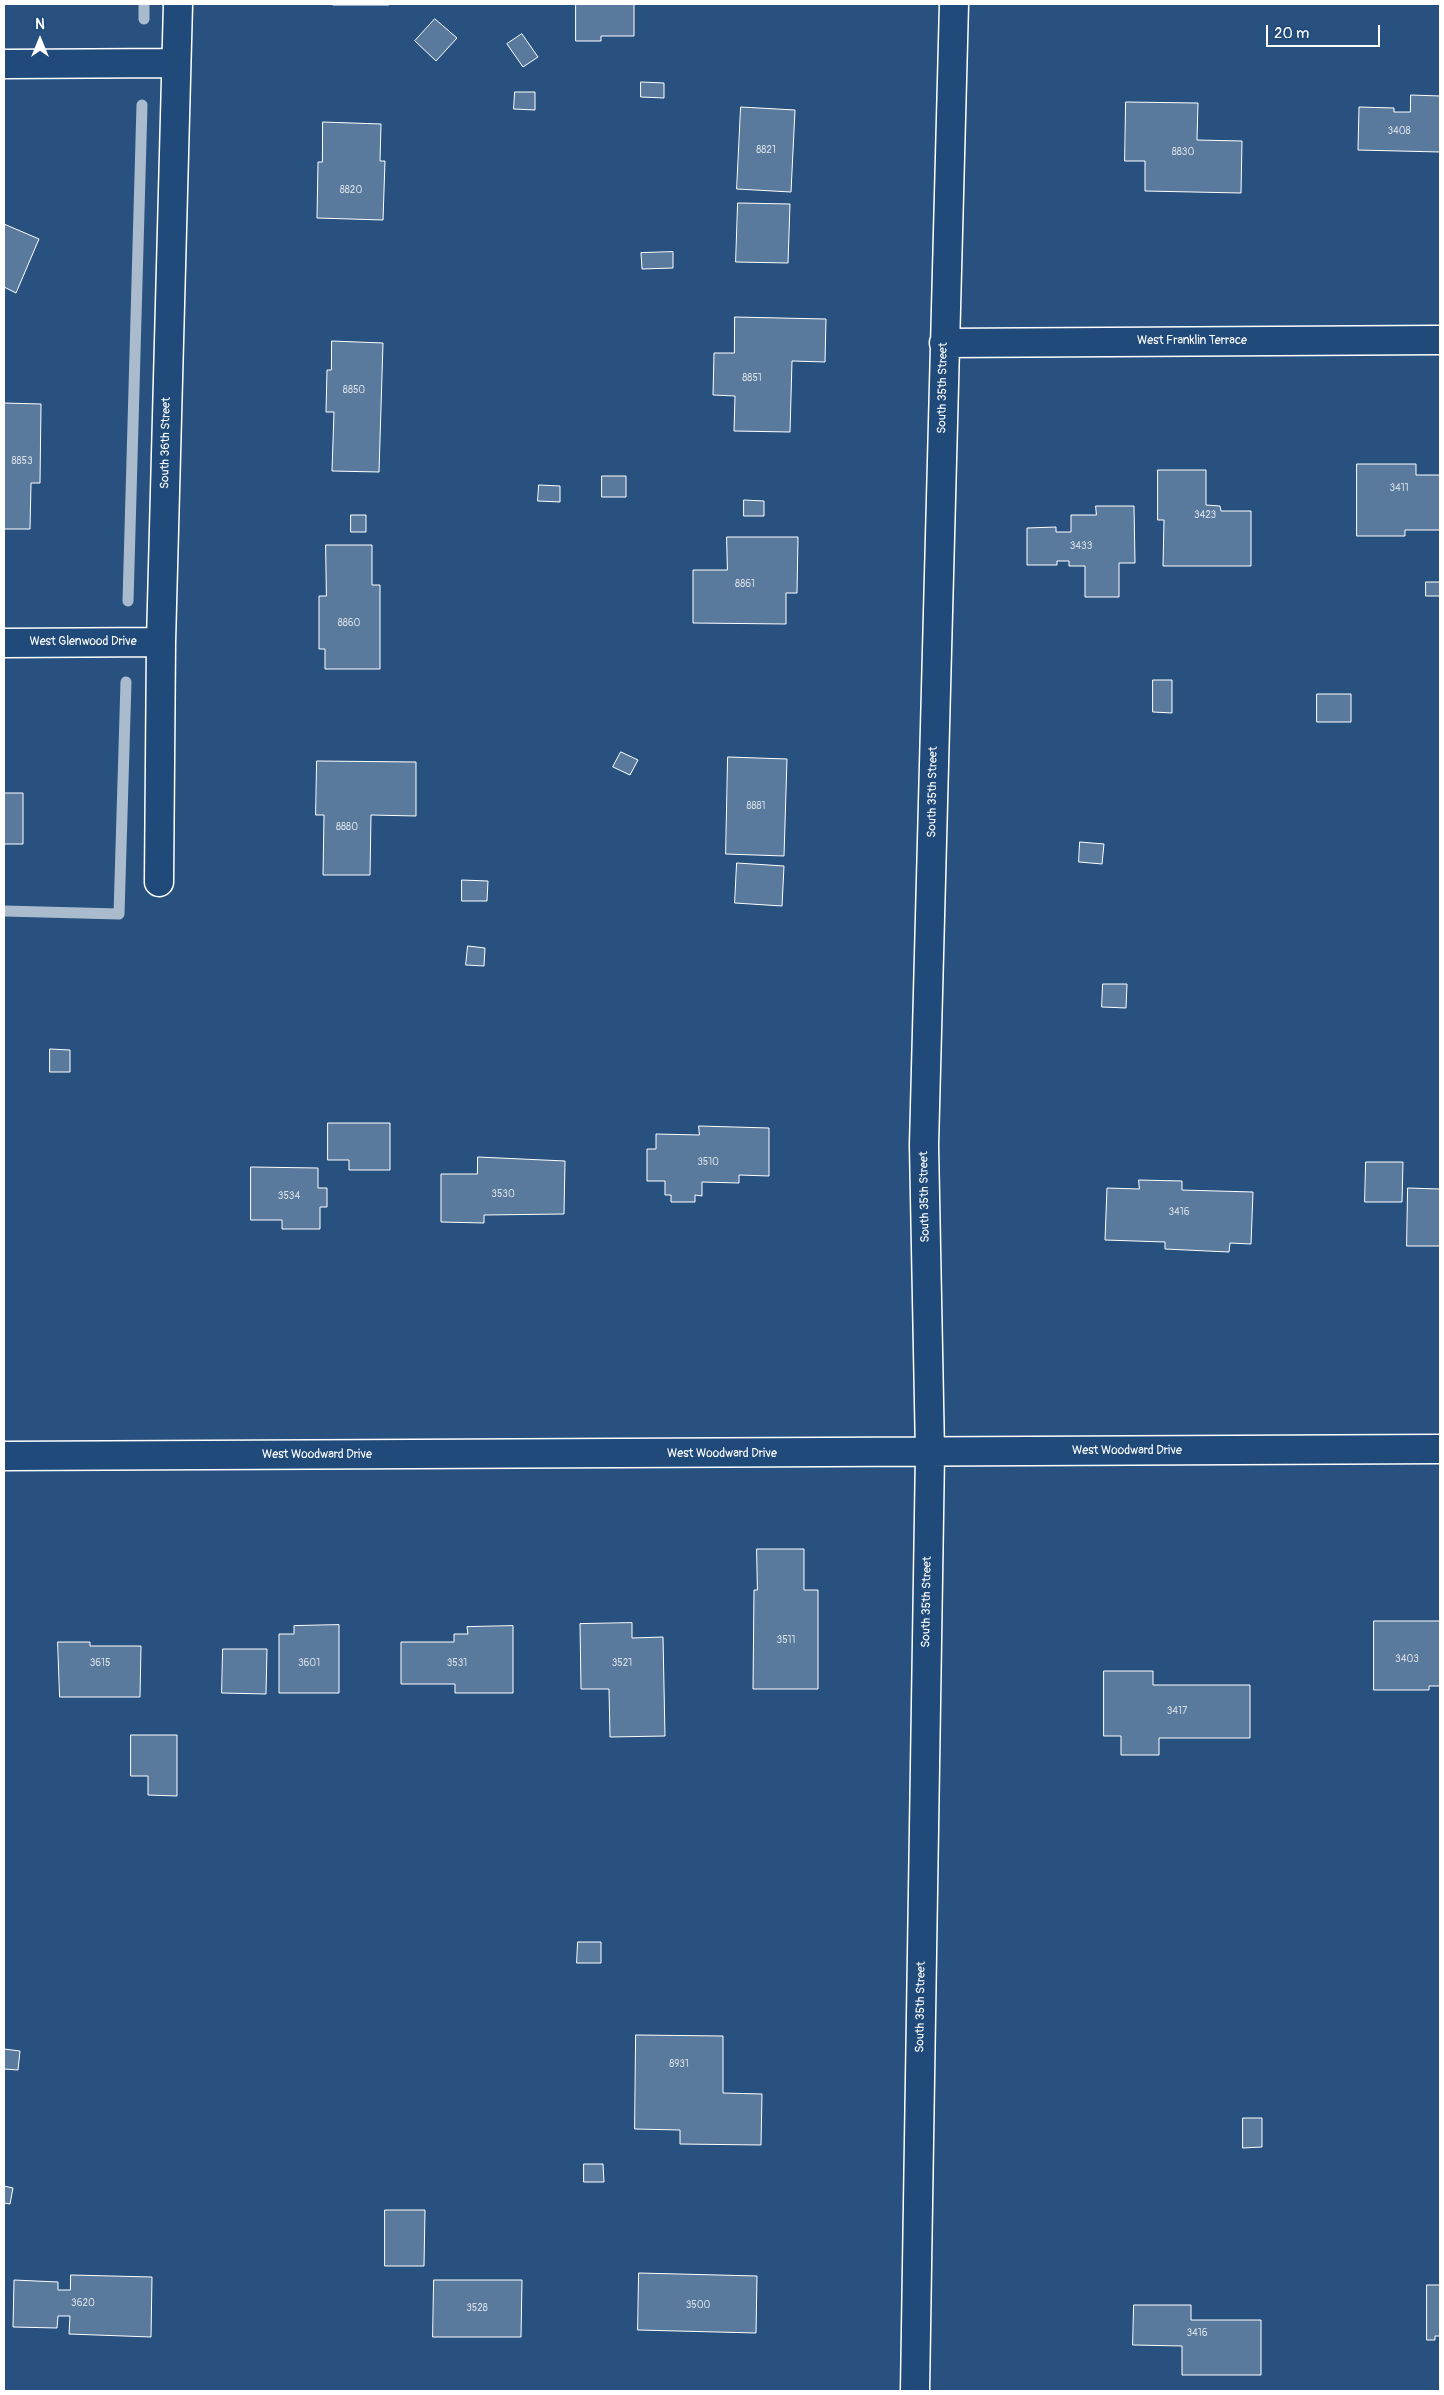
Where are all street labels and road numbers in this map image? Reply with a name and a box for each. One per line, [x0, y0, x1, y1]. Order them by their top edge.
street label: West Franklin Terrace [1137, 334, 1247, 348]
street label: South 35th Street [935, 342, 951, 434]
street label: South 36th Street [158, 397, 174, 489]
street label: West Glenwood Drive [29, 635, 137, 649]
street label: South 35th Street [925, 746, 941, 838]
street label: South 35th Street [917, 1151, 933, 1243]
street label: West Woodward Drive [1072, 1444, 1182, 1458]
street label: West Woodward Drive [667, 1447, 777, 1461]
street label: West Woodward Drive [262, 1448, 372, 1462]
street label: South 35th Street [919, 1556, 935, 1648]
street label: South 35th Street [913, 1961, 929, 2053]

